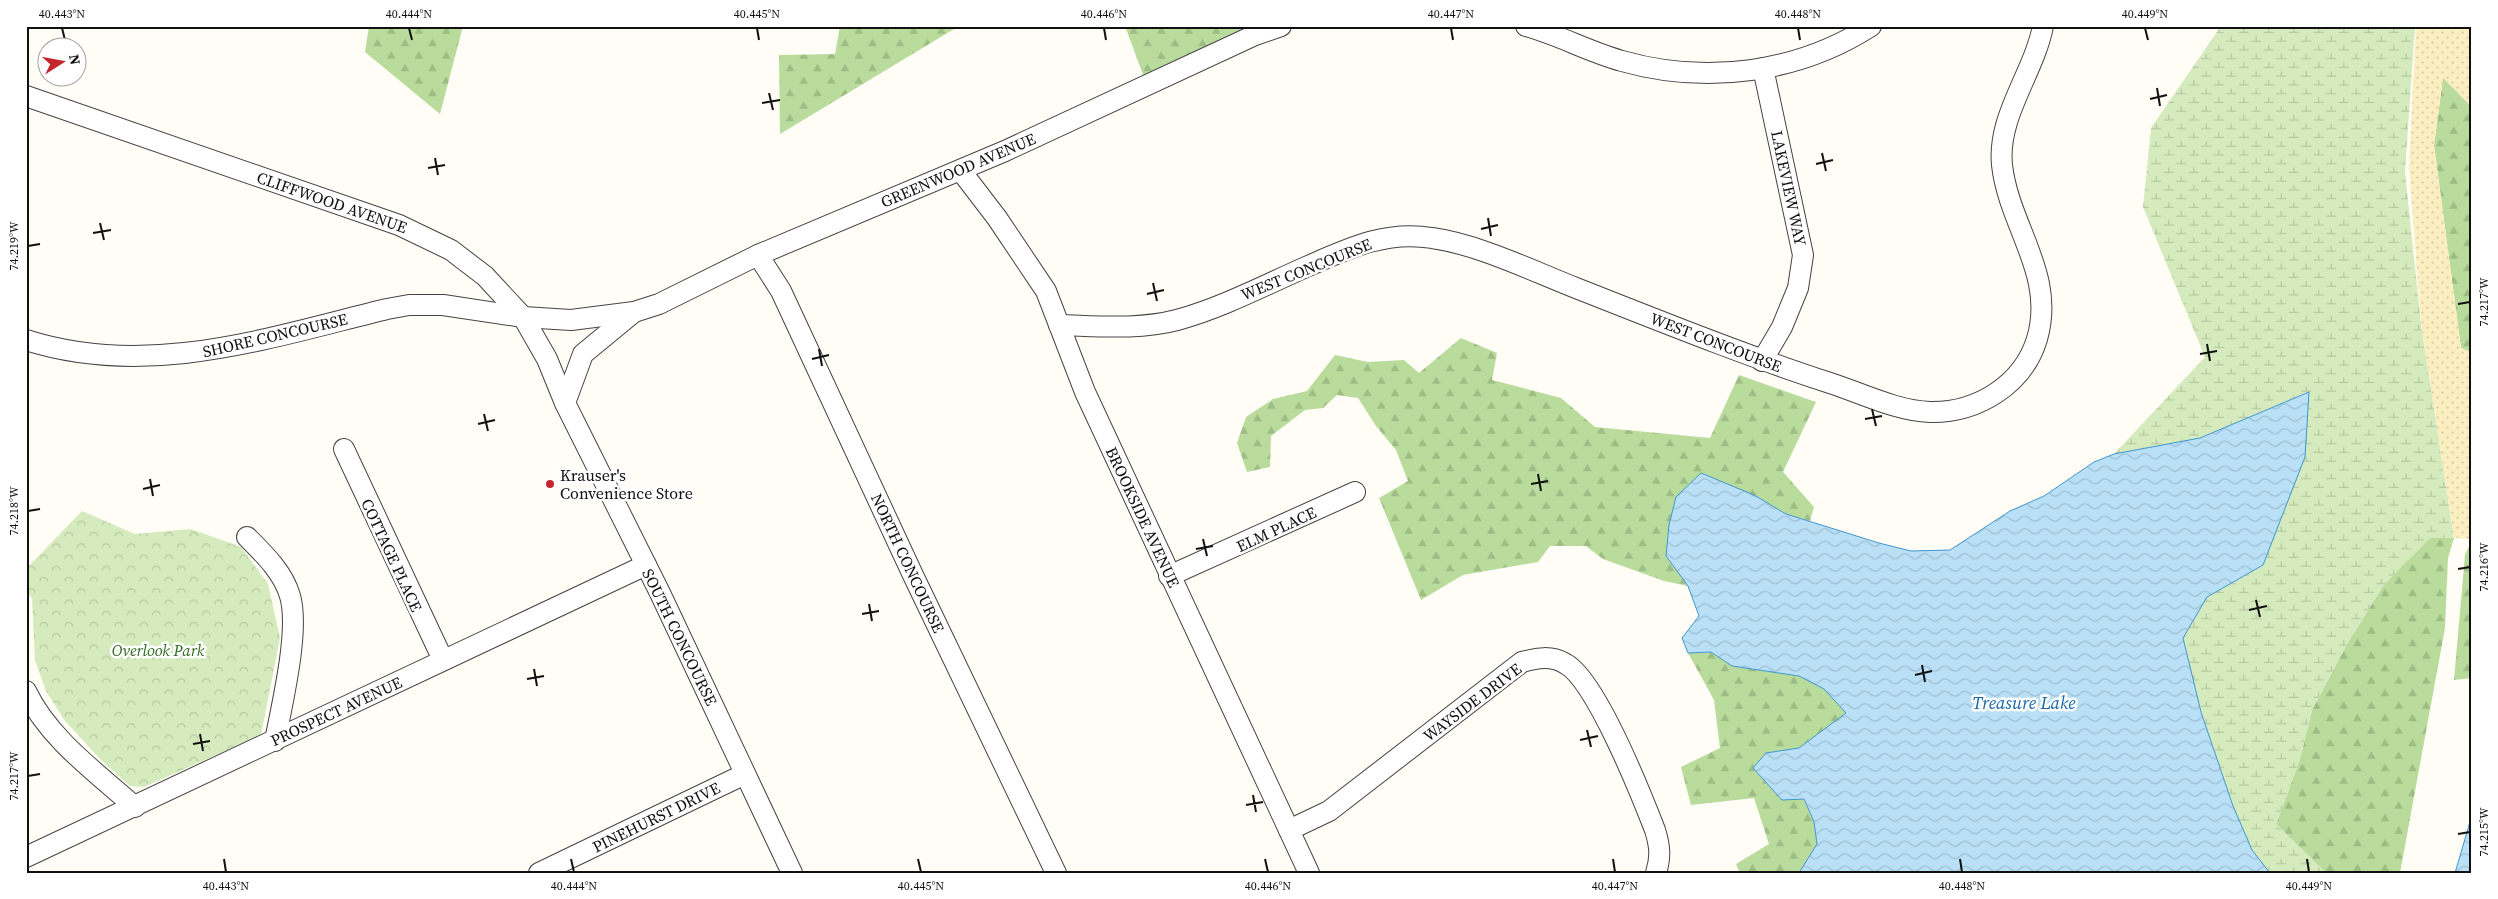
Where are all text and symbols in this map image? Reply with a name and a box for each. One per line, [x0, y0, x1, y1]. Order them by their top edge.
text: 40.443°N [39, 6, 85, 22]
text: 40.444°N [386, 6, 432, 22]
text: 40.445°N [734, 6, 780, 22]
text: 40.446°N [1081, 6, 1127, 22]
text: 40.447°N [1428, 6, 1474, 22]
text: 40.448°N [1775, 6, 1821, 22]
text: 40.449°N [2122, 6, 2168, 22]
north arrow [38, 38, 88, 88]
text: N [64, 53, 86, 66]
street label: GREENWOOD AVENUE [877, 127, 1039, 213]
street label: LAKEVIEW WAY [1766, 128, 1812, 248]
street label: CLIFFWOOD AVENUE [254, 166, 410, 238]
text: 74.219°W [6, 221, 22, 271]
street label: WEST CONCOURSE [1237, 233, 1375, 305]
text: 74.217°W [2476, 277, 2492, 327]
street label: WEST CONCOURSE [1647, 307, 1785, 377]
street label: SHORE CONCOURSE [200, 308, 350, 362]
street label: BROOKSIDE AVENUE [1101, 443, 1185, 591]
place label: Krauser's Convenience Store [560, 464, 693, 504]
marker: Krauser's Convenience Store [544, 478, 556, 490]
text: 74.218°W [6, 486, 22, 536]
street label: NORTH CONCOURSE [866, 490, 950, 637]
street label: COTTAGE PLACE [356, 495, 428, 615]
street label: ELM PLACE [1233, 501, 1320, 557]
text: 74.216°W [2476, 542, 2492, 592]
street label: SOUTH CONCOURSE [637, 565, 723, 709]
park label: Overlook Park [112, 639, 205, 661]
street label: WAYSIDE DRIVE [1418, 657, 1526, 746]
street label: PROSPECT AVENUE [267, 671, 406, 751]
water label: Treasure Lake [1972, 690, 2076, 715]
text: 74.217°W [6, 751, 22, 801]
street label: PINEHURST DRIVE [588, 776, 724, 857]
text: 74.215°W [2476, 807, 2492, 857]
text: 40.443°N [203, 878, 249, 894]
text: 40.444°N [551, 878, 597, 894]
text: 40.445°N [898, 878, 944, 894]
text: 40.446°N [1245, 878, 1291, 894]
text: 40.447°N [1592, 878, 1638, 894]
text: 40.448°N [1939, 878, 1985, 894]
text: 40.449°N [2286, 878, 2332, 894]

